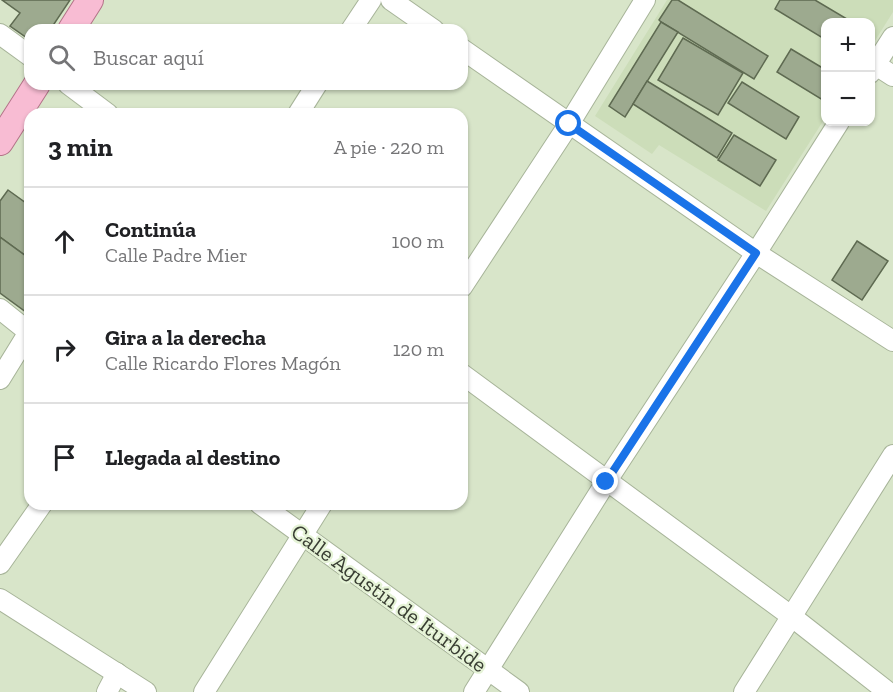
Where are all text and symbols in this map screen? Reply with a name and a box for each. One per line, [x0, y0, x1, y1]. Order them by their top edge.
map controls [821, 18, 875, 126]
button: + [821, 18, 875, 72]
search box [24, 24, 468, 90]
icon: search [45, 41, 78, 74]
text: Buscar aquí [93, 44, 204, 71]
button: − [821, 72, 875, 126]
route start [555, 110, 581, 136]
text: 3 min [48, 131, 113, 163]
text: A pie · 220 m [334, 135, 444, 159]
text: Continúa [105, 216, 196, 243]
icon: ahead [48, 225, 81, 258]
text: 100 m [391, 229, 444, 253]
text: Calle Padre Mier [105, 243, 248, 267]
text: Gira a la derecha [105, 324, 266, 351]
icon: right [48, 333, 81, 366]
text: 120 m [393, 337, 444, 361]
text: Calle Ricardo Flores Magón [105, 351, 341, 375]
icon: arrive [48, 441, 81, 474]
text: Llegada al destino [105, 444, 280, 471]
route end [592, 468, 618, 494]
street label: Calle Agustín de Iturbide [286, 518, 492, 678]

